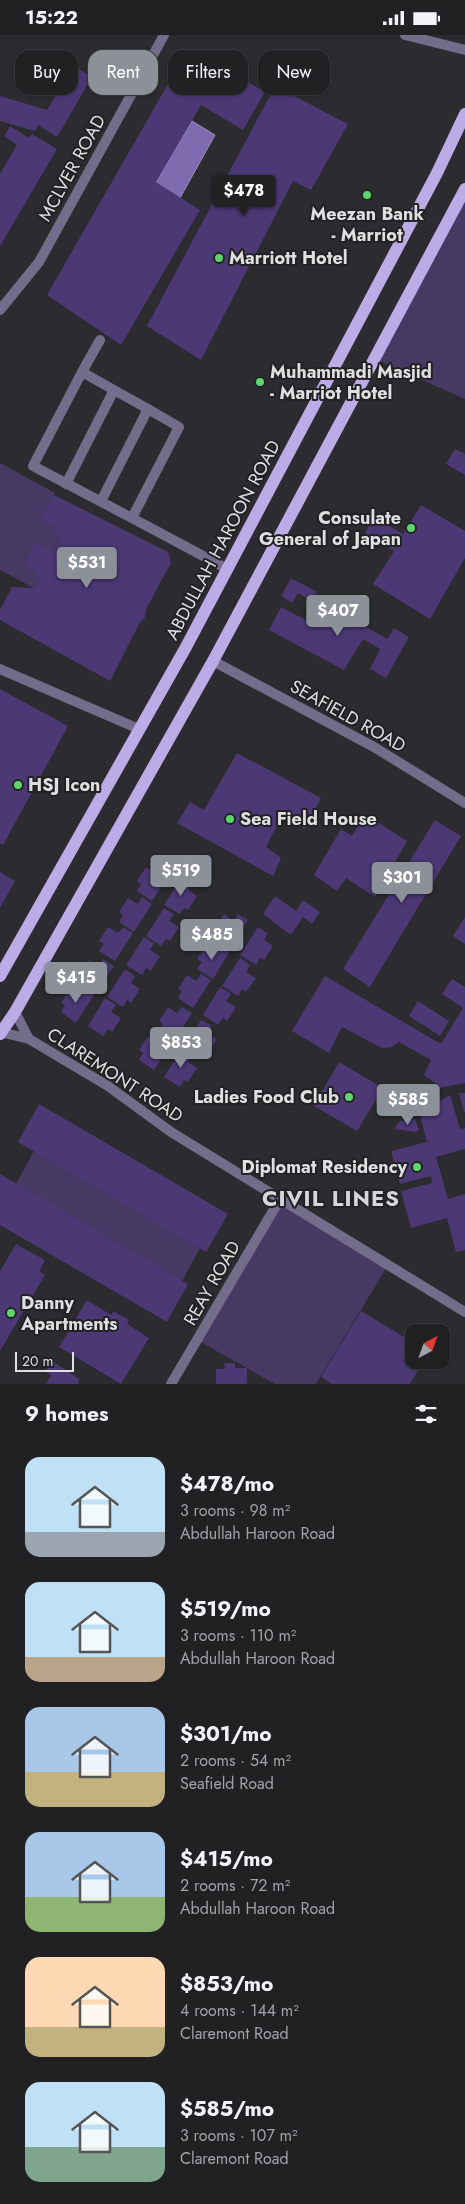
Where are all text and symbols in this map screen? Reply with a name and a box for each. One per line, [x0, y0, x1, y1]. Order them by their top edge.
text: 15:22 [25, 4, 78, 31]
chip: Buy [15, 50, 78, 95]
chip: Rent [88, 50, 158, 95]
chip: Filters [168, 50, 248, 95]
chip: New [258, 50, 330, 95]
street label: MCLVER ROAD [32, 110, 112, 226]
pin: $478 [214, 175, 274, 217]
text: $478 [224, 179, 264, 202]
marker: Meezan Bank - Marriot [361, 189, 373, 201]
place label: Meezan Bank - Marriot [310, 201, 424, 248]
place label: Marriott Hotel [229, 245, 348, 271]
marker: Marriott Hotel [213, 252, 225, 264]
place label: Muhammadi Masjid - Marriot Hotel [270, 359, 432, 406]
marker: Muhammadi Masjid - Marriot Hotel [254, 376, 266, 388]
street label: ABDULLAH HAROON ROAD [159, 436, 287, 644]
place label: Consulate General of Japan [259, 505, 401, 552]
marker: Consulate General of Japan [405, 522, 417, 534]
pin: $531 [57, 547, 117, 589]
text: $531 [68, 551, 106, 574]
pin: $407 [308, 595, 368, 637]
text: $407 [317, 599, 359, 622]
street label: SEAFIELD ROAD [285, 673, 411, 759]
place label: HSJ Icon [28, 772, 100, 798]
marker: HSJ Icon [12, 779, 24, 791]
place label: Sea Field House [240, 806, 377, 832]
marker: Sea Field House [224, 813, 236, 825]
pin: $519 [151, 855, 211, 897]
text: $519 [161, 859, 201, 882]
pin: $301 [372, 861, 432, 904]
text: $301 [383, 866, 421, 889]
pin: $485 [182, 919, 242, 961]
text: $485 [191, 923, 233, 946]
pin: $415 [46, 961, 106, 1004]
text: $415 [56, 966, 96, 989]
street label: CLAREMONT ROAD [42, 1021, 188, 1129]
pin: $853 [151, 1027, 211, 1069]
text: $853 [161, 1031, 201, 1054]
pin: $585 [378, 1083, 438, 1126]
place label: Ladies Food Club [194, 1084, 339, 1110]
text: $585 [388, 1088, 428, 1111]
marker: Ladies Food Club [343, 1091, 355, 1103]
place label: Diplomat Residency [241, 1154, 408, 1180]
marker: Diplomat Residency [411, 1161, 423, 1173]
district label: CIVIL LINES [262, 1182, 400, 1214]
street label: REAY ROAD [177, 1236, 247, 1330]
place label: Danny Apartments [20, 1290, 118, 1337]
marker: Danny Apartments [5, 1307, 17, 1319]
north arrow [405, 1324, 450, 1369]
map controls [405, 1324, 450, 1369]
scale bar [15, 1349, 74, 1372]
text: 20 m [22, 1351, 54, 1371]
text: 9 homes [25, 1399, 109, 1429]
icon: filters [412, 1400, 440, 1428]
text: $478/mo [180, 1469, 274, 1499]
icon: home [65, 1477, 125, 1537]
text: 3 rooms · 98 m² [180, 1499, 290, 1522]
text: Abdullah Haroon Road [180, 1522, 335, 1545]
text: $519/mo [180, 1594, 271, 1624]
icon: home [65, 1602, 125, 1662]
text: 3 rooms · 110 m² [180, 1624, 296, 1647]
text: Abdullah Haroon Road [180, 1647, 335, 1670]
text: $301/mo [180, 1719, 272, 1749]
icon: home [65, 1727, 125, 1787]
text: 2 rooms · 54 m² [180, 1749, 291, 1772]
text: Seafield Road [180, 1772, 274, 1795]
text: $415/mo [180, 1844, 273, 1874]
icon: home [65, 1852, 125, 1912]
text: 2 rooms · 72 m² [180, 1874, 290, 1897]
text: Abdullah Haroon Road [180, 1897, 335, 1920]
text: $853/mo [180, 1969, 273, 1999]
icon: home [65, 1977, 125, 2037]
text: 4 rooms · 144 m² [180, 1999, 299, 2022]
text: Claremont Road [180, 2022, 289, 2045]
text: $585/mo [180, 2094, 274, 2124]
icon: home [65, 2102, 125, 2162]
text: 3 rooms · 107 m² [180, 2124, 298, 2147]
text: Claremont Road [180, 2147, 289, 2170]

